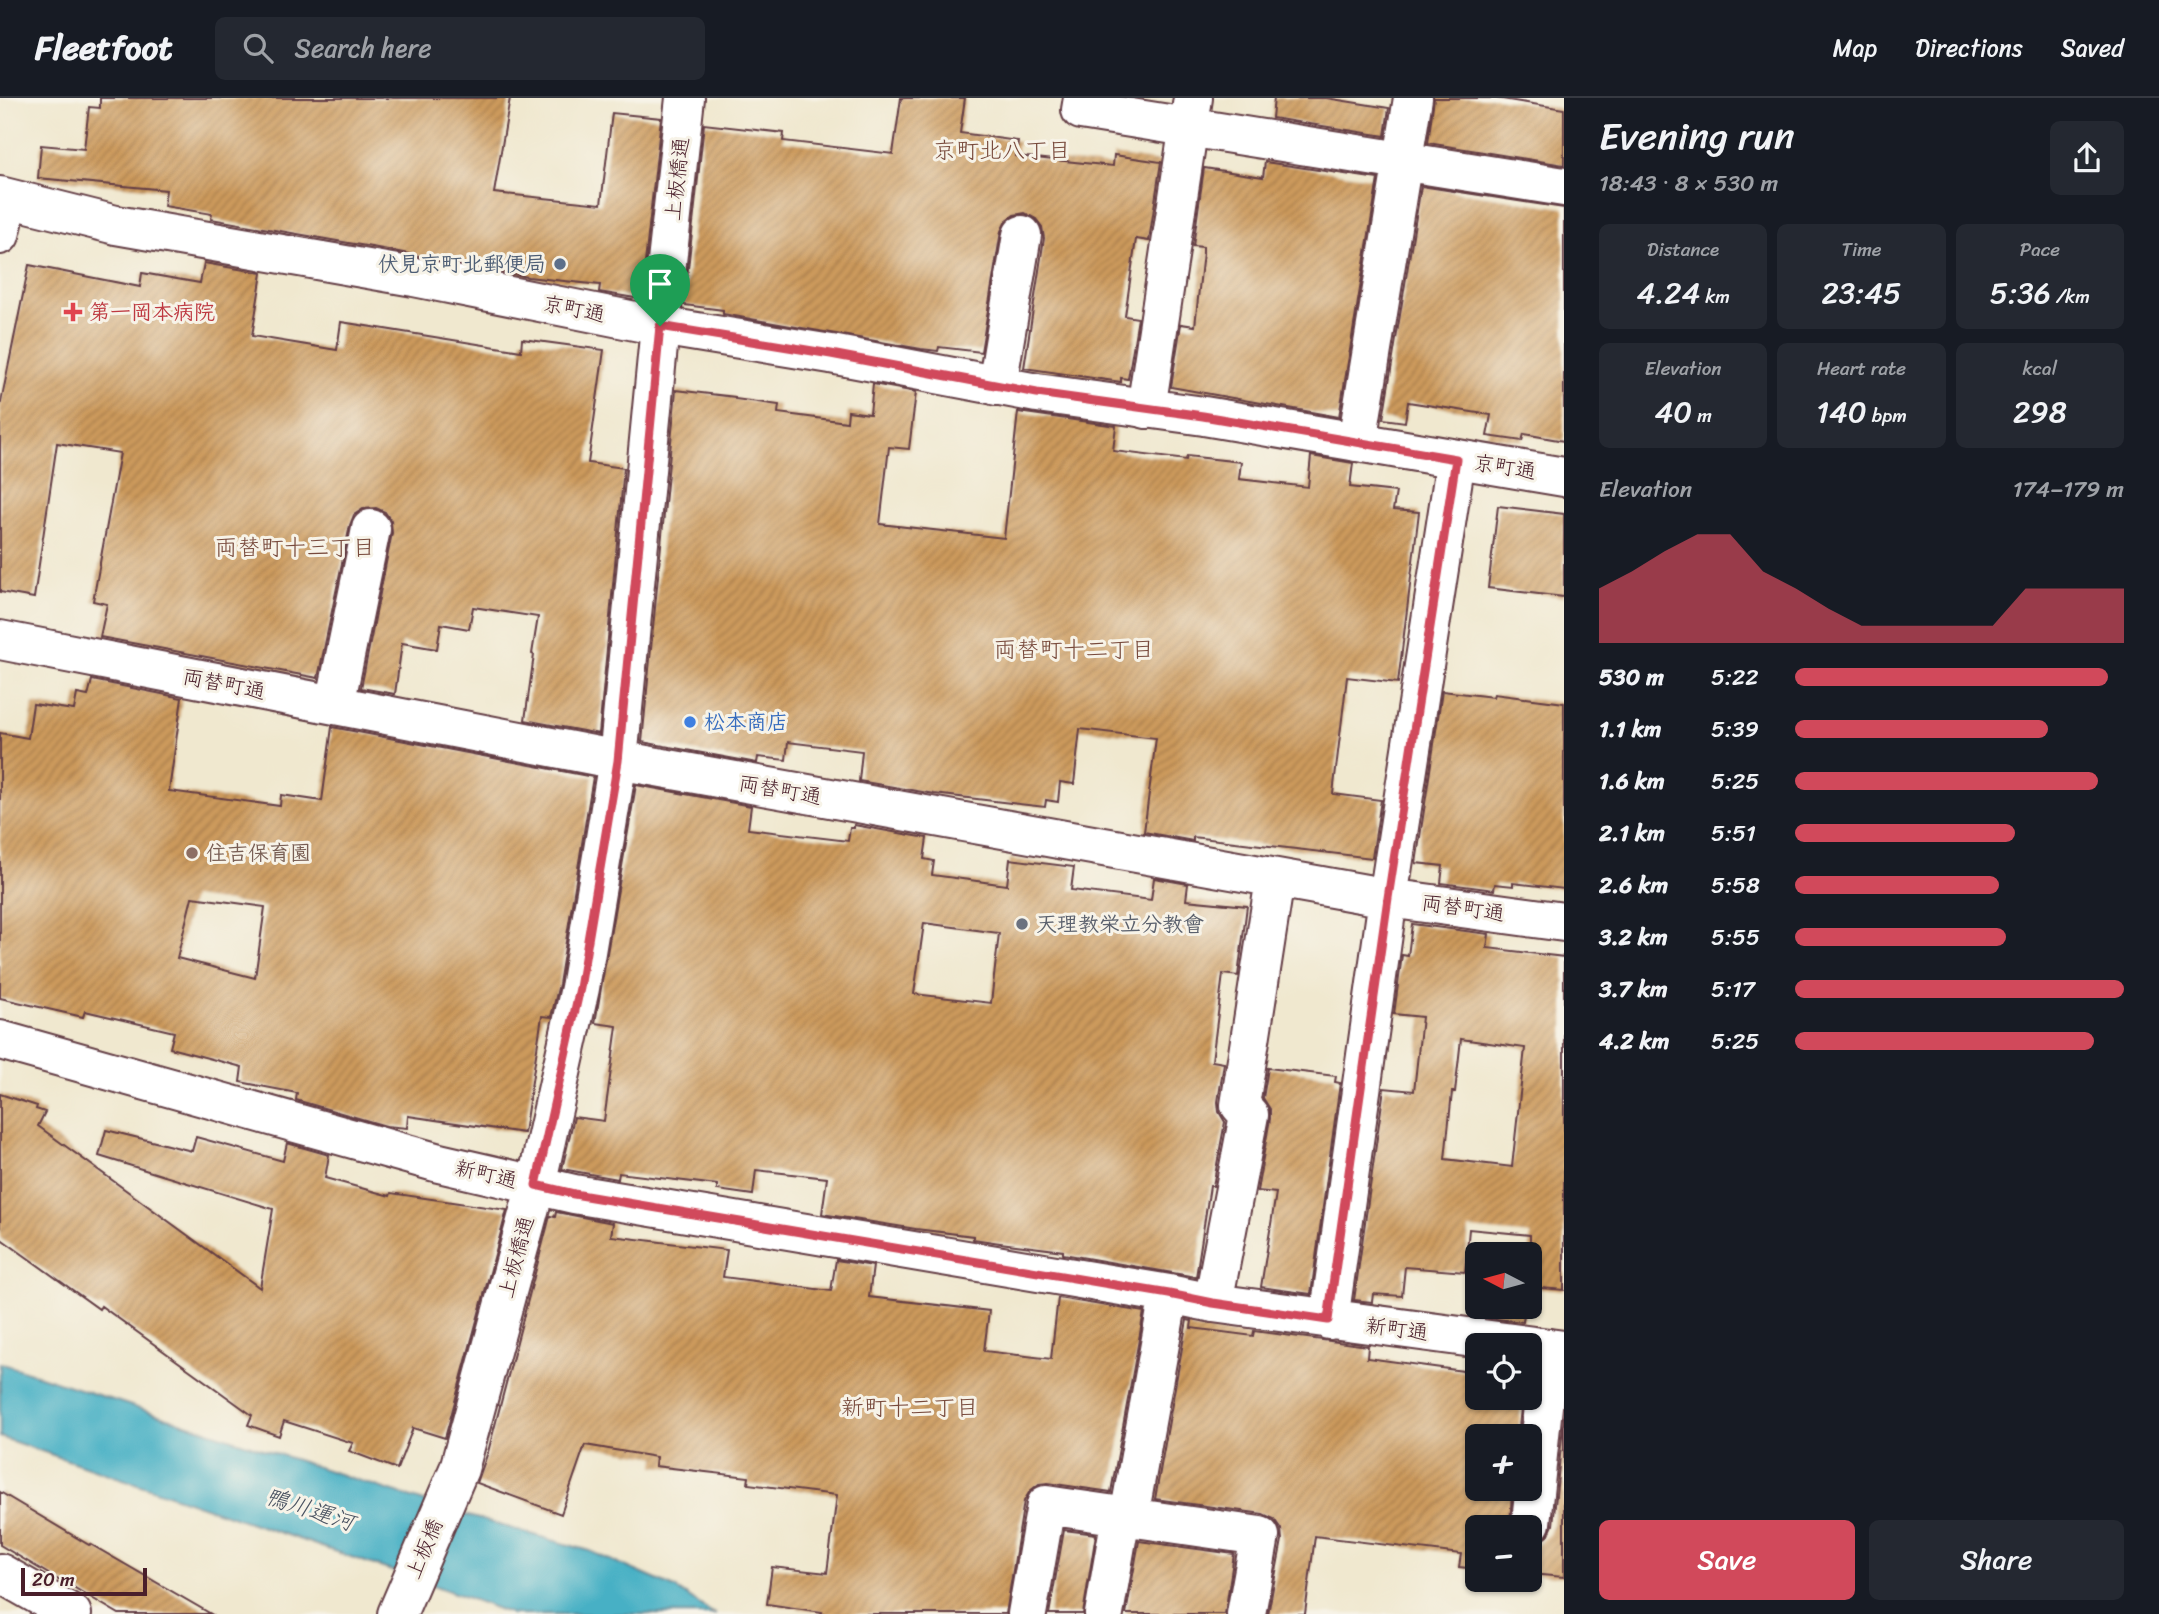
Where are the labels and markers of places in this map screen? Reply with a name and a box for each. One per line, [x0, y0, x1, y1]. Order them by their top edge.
place label: 伏見京町北郵便局 [378, 245, 546, 283]
pin [630, 254, 690, 326]
marker: 伏見京町北郵便局 [552, 256, 568, 272]
place label: 第一岡本病院 [89, 293, 215, 331]
marker: 第一岡本病院 [63, 302, 83, 322]
place label: 松本商店 [704, 703, 788, 741]
marker: 松本商店 [682, 714, 698, 730]
place label: 住吉保育園 [206, 834, 311, 872]
marker: 住吉保育園 [184, 845, 200, 861]
place label: 天理教栄立分教會 [1036, 905, 1204, 943]
marker: 天理教栄立分教會 [1014, 916, 1030, 932]

